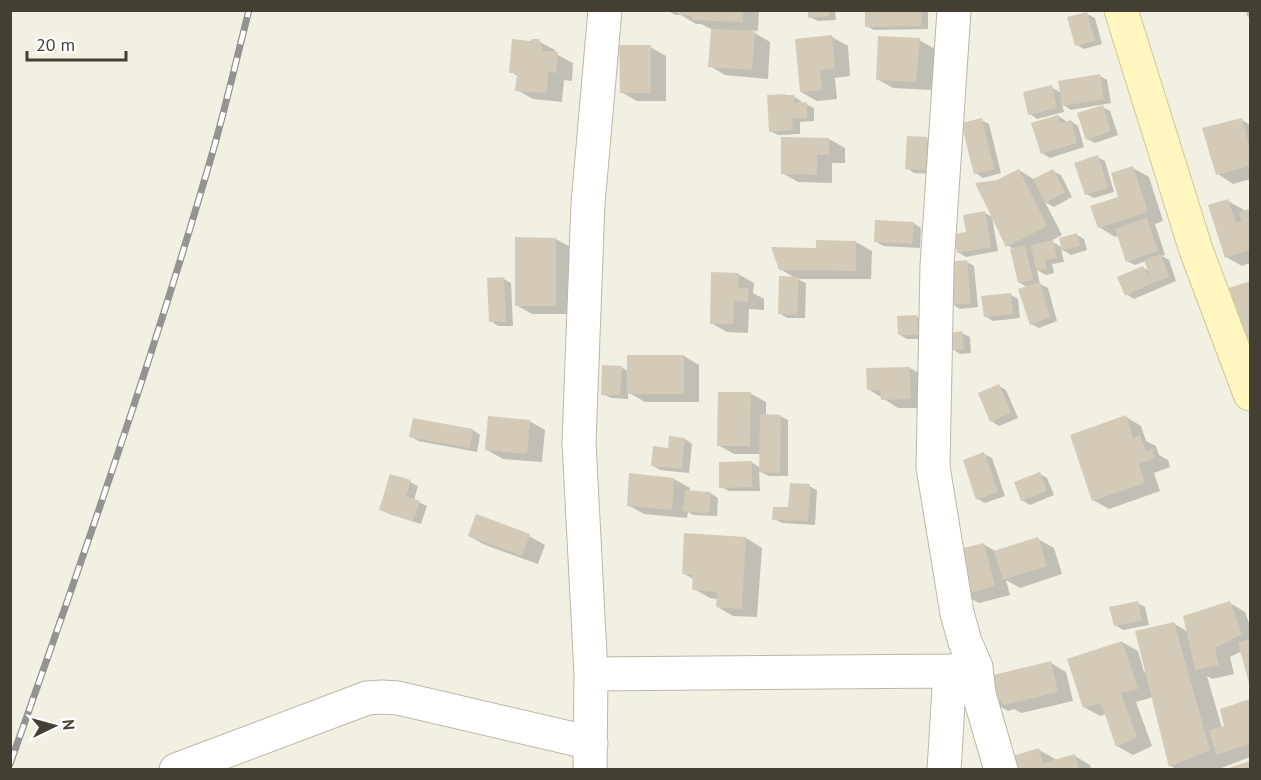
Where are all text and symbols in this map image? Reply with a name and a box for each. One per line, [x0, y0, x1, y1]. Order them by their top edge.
scale bar [27, 24, 126, 62]
text: 20 m [36, 33, 75, 56]
north arrow [24, 696, 84, 756]
text: N [59, 719, 79, 731]

